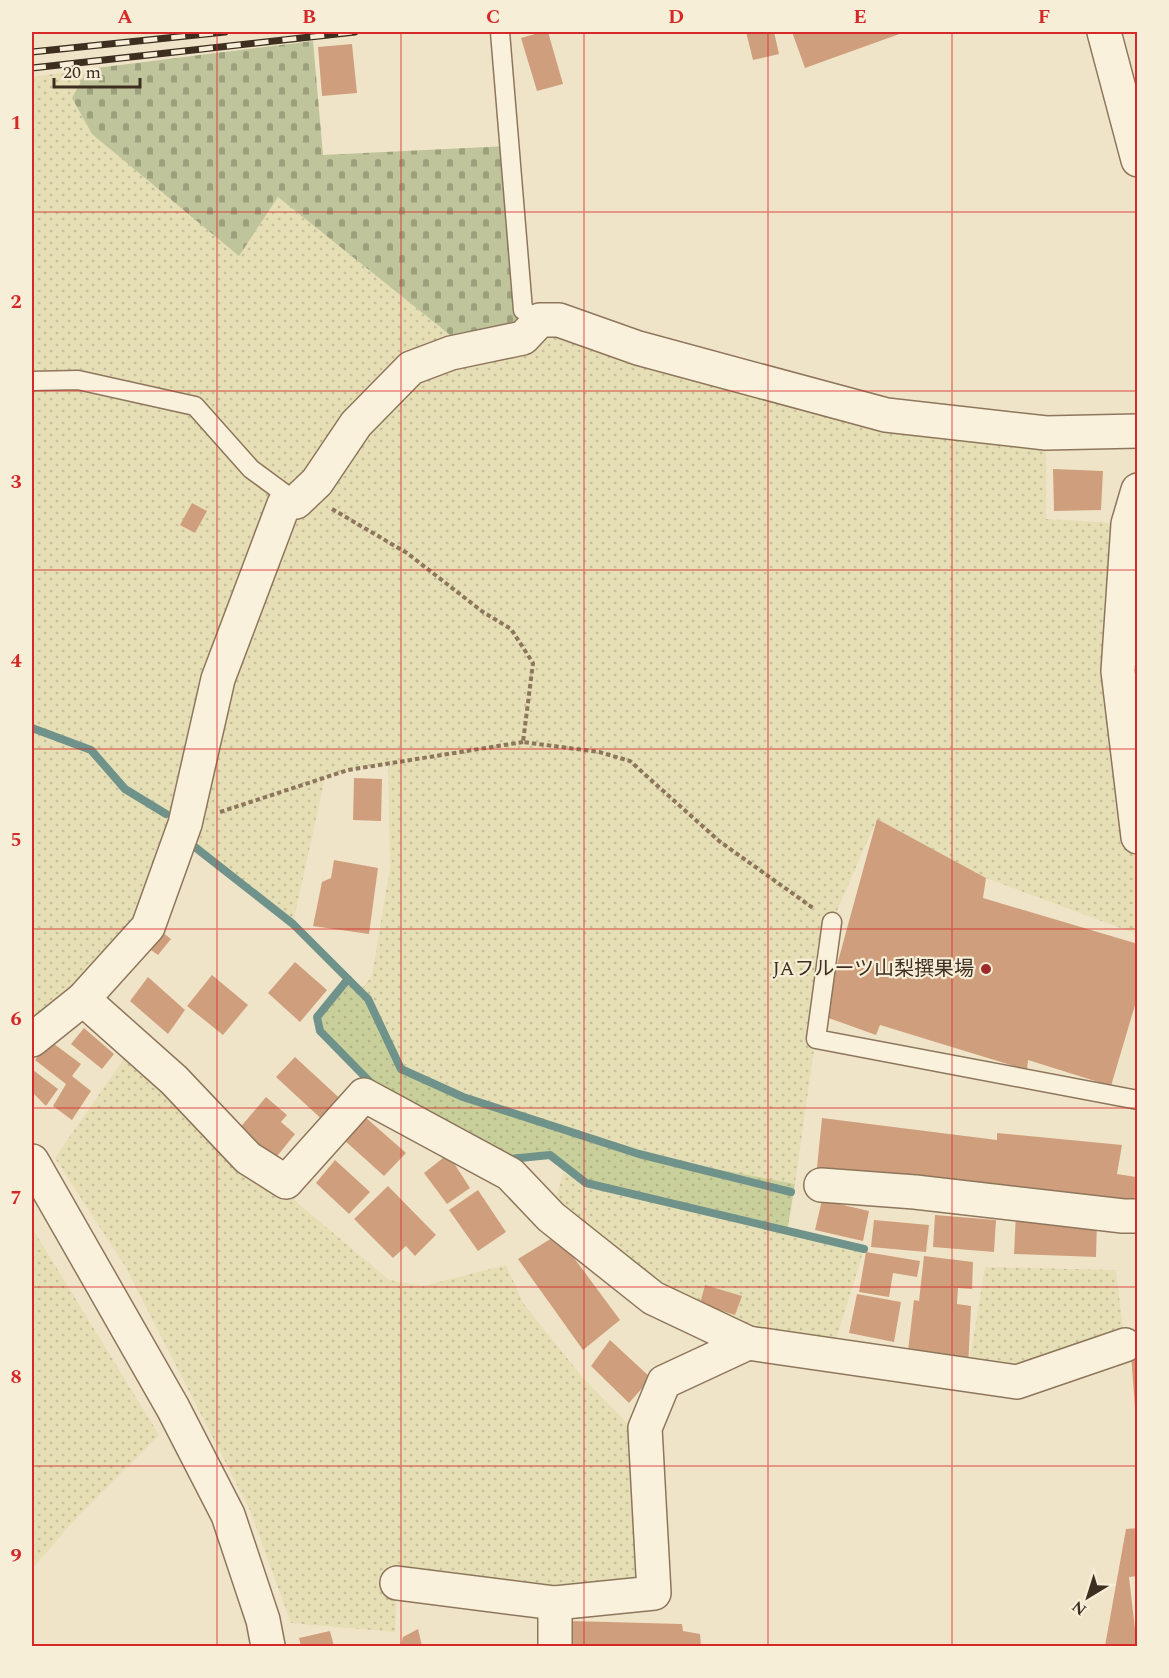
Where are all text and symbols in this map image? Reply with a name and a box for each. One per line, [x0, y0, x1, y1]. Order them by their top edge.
text: A [117, 2, 133, 32]
text: B [302, 2, 316, 32]
text: C [486, 2, 500, 32]
text: D [668, 2, 684, 32]
text: E [853, 2, 867, 32]
text: F [1038, 2, 1050, 32]
scale bar [54, 51, 140, 89]
text: 20 m [63, 59, 101, 86]
text: 1 [10, 108, 22, 138]
text: 2 [10, 287, 22, 317]
text: 3 [10, 467, 22, 497]
text: 4 [10, 646, 22, 676]
text: 5 [10, 825, 22, 855]
place label: JAフルーツ山梨撰果場 [772, 954, 974, 984]
marker: JAフルーツ山梨撰果場 [979, 962, 993, 976]
text: 6 [10, 1004, 22, 1034]
text: 7 [10, 1183, 22, 1213]
text: 8 [10, 1362, 22, 1392]
text: 9 [10, 1541, 22, 1571]
north arrow [1058, 1567, 1118, 1627]
text: N [1067, 1595, 1092, 1622]

